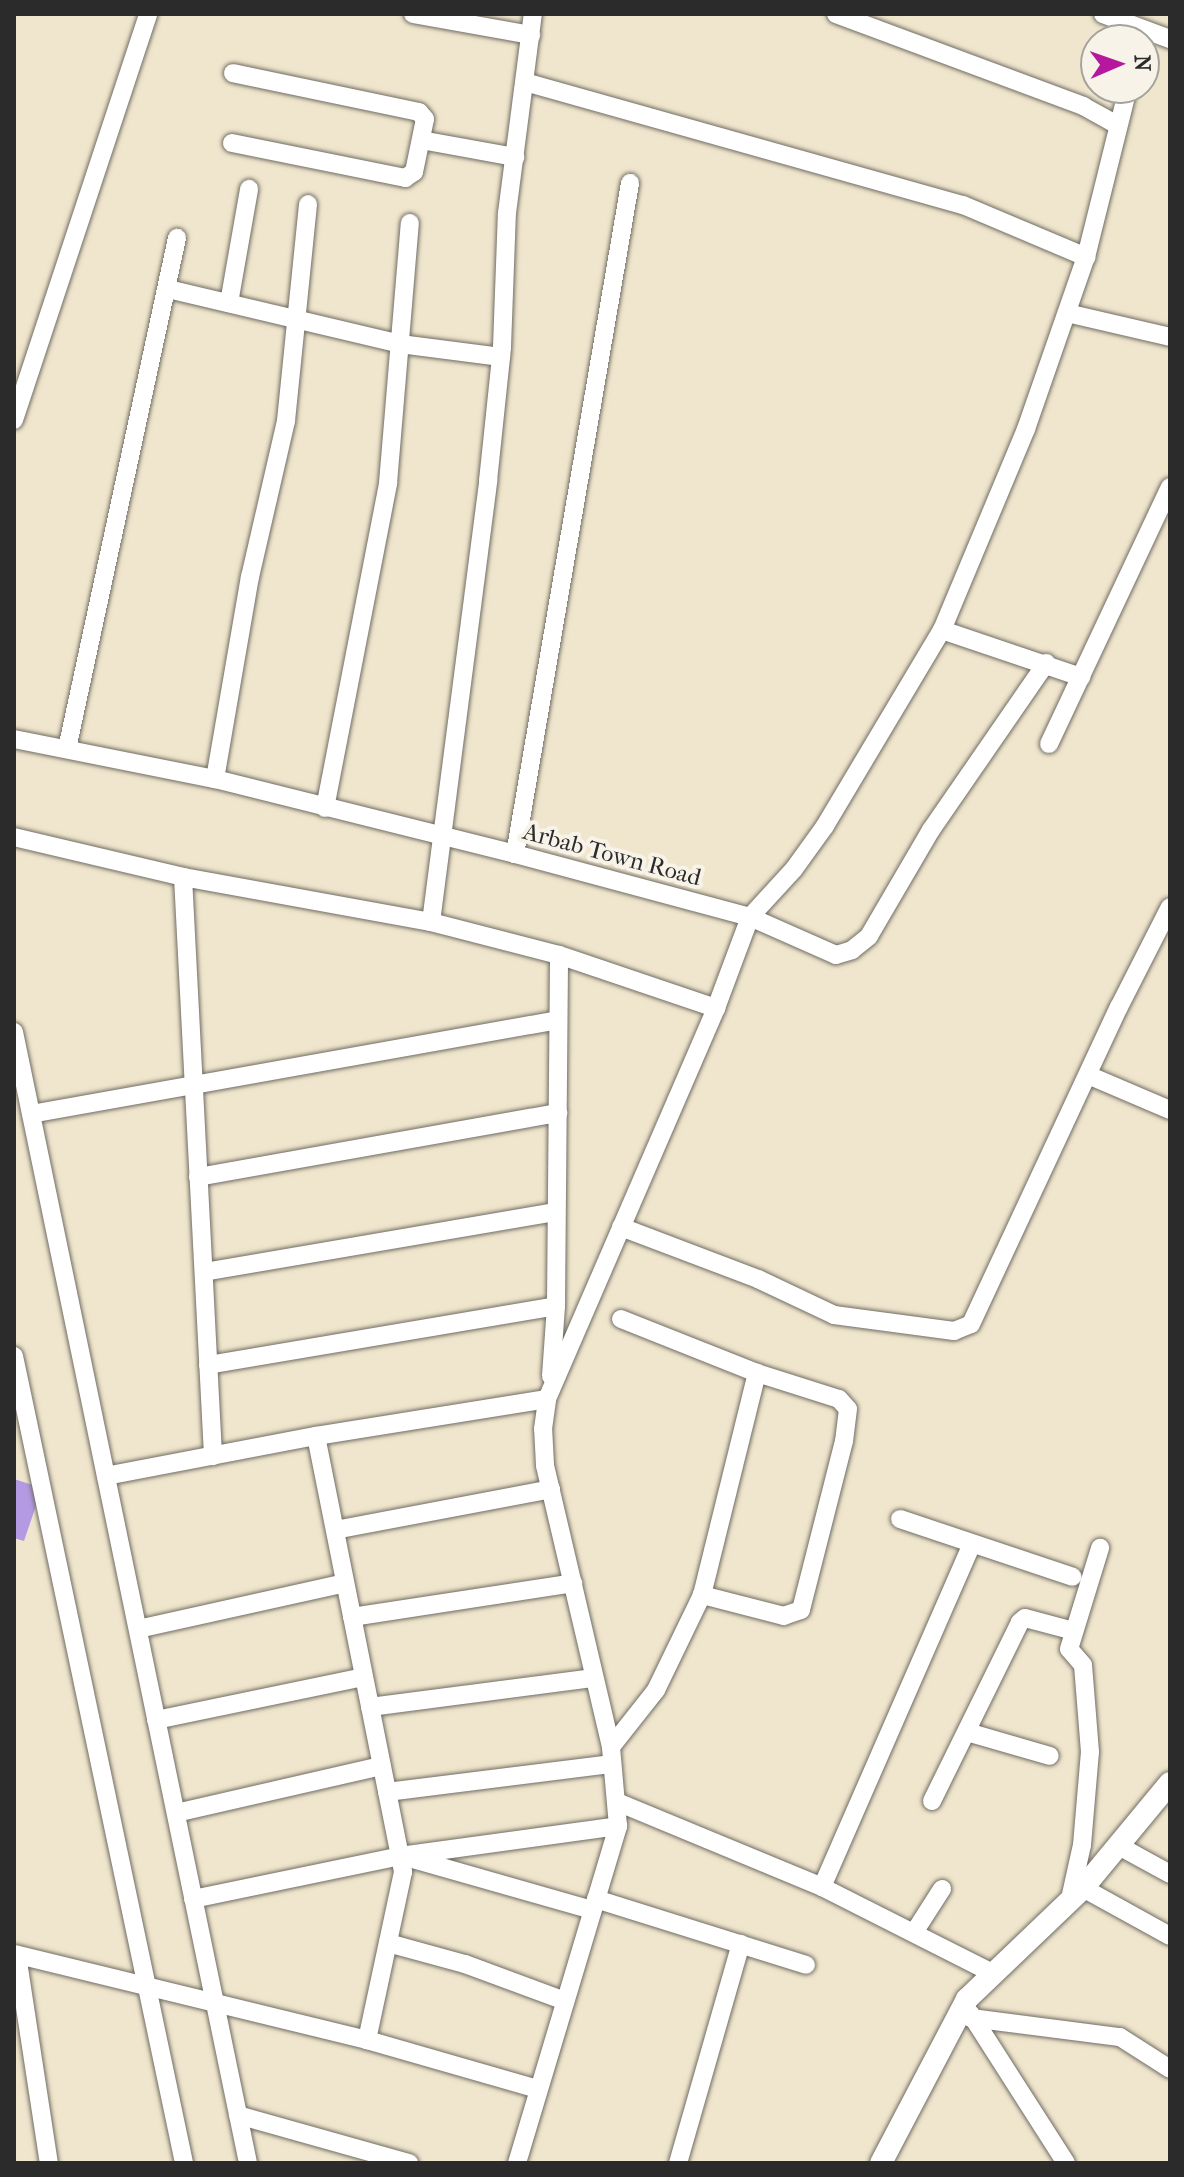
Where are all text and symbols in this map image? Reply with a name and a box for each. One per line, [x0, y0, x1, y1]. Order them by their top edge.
north arrow [1080, 24, 1160, 104]
text: N [1129, 54, 1155, 72]
street label: Arbab Town Road [520, 817, 704, 893]

